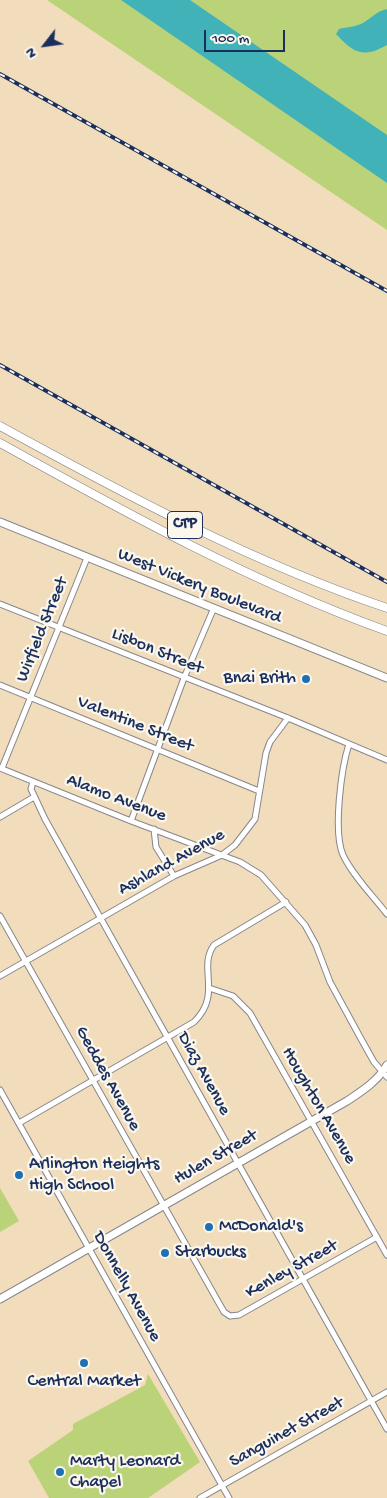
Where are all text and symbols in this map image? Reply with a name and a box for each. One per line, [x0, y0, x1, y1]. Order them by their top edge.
north arrow [20, 20, 70, 70]
scale bar [207, 20, 288, 52]
text: 100 m [212, 30, 249, 48]
text: N [22, 45, 41, 61]
road number: CTP [168, 512, 202, 538]
street label: West Vickery Boulevard [114, 544, 284, 630]
street label: Wirfield Street [12, 574, 74, 686]
street label: Lisbon Street [108, 624, 206, 680]
place label: Bnai Brith [224, 668, 296, 690]
marker: Bnai Brith [300, 673, 312, 685]
street label: Valentine Street [74, 692, 196, 758]
street label: Alamo Avenue [63, 770, 169, 828]
street label: Ashland Avenue [115, 825, 229, 901]
street label: Geddes Avenue [69, 1023, 145, 1135]
street label: Diaz Avenue [171, 1029, 235, 1119]
street label: Houghton Avenue [276, 1044, 360, 1168]
street label: Hulen Street [170, 1125, 262, 1191]
place label: Arlington Heights High School [29, 1154, 160, 1196]
marker: Arlington Heights High School [13, 1169, 25, 1181]
place label: McDonald's [219, 1216, 303, 1238]
marker: McDonald's [203, 1221, 215, 1233]
street label: Donnelly Avenue [87, 1228, 165, 1346]
street label: Kenley Street [242, 1236, 342, 1304]
place label: Starbucks [175, 1242, 246, 1264]
marker: Starbucks [159, 1247, 171, 1259]
marker: Central Market [78, 1357, 90, 1369]
place label: Central Market [27, 1371, 141, 1393]
street label: Sanguinet Street [226, 1393, 348, 1473]
place label: Marty Leonard Chapel [70, 1451, 180, 1494]
marker: Marty Leonard Chapel [54, 1466, 66, 1478]

